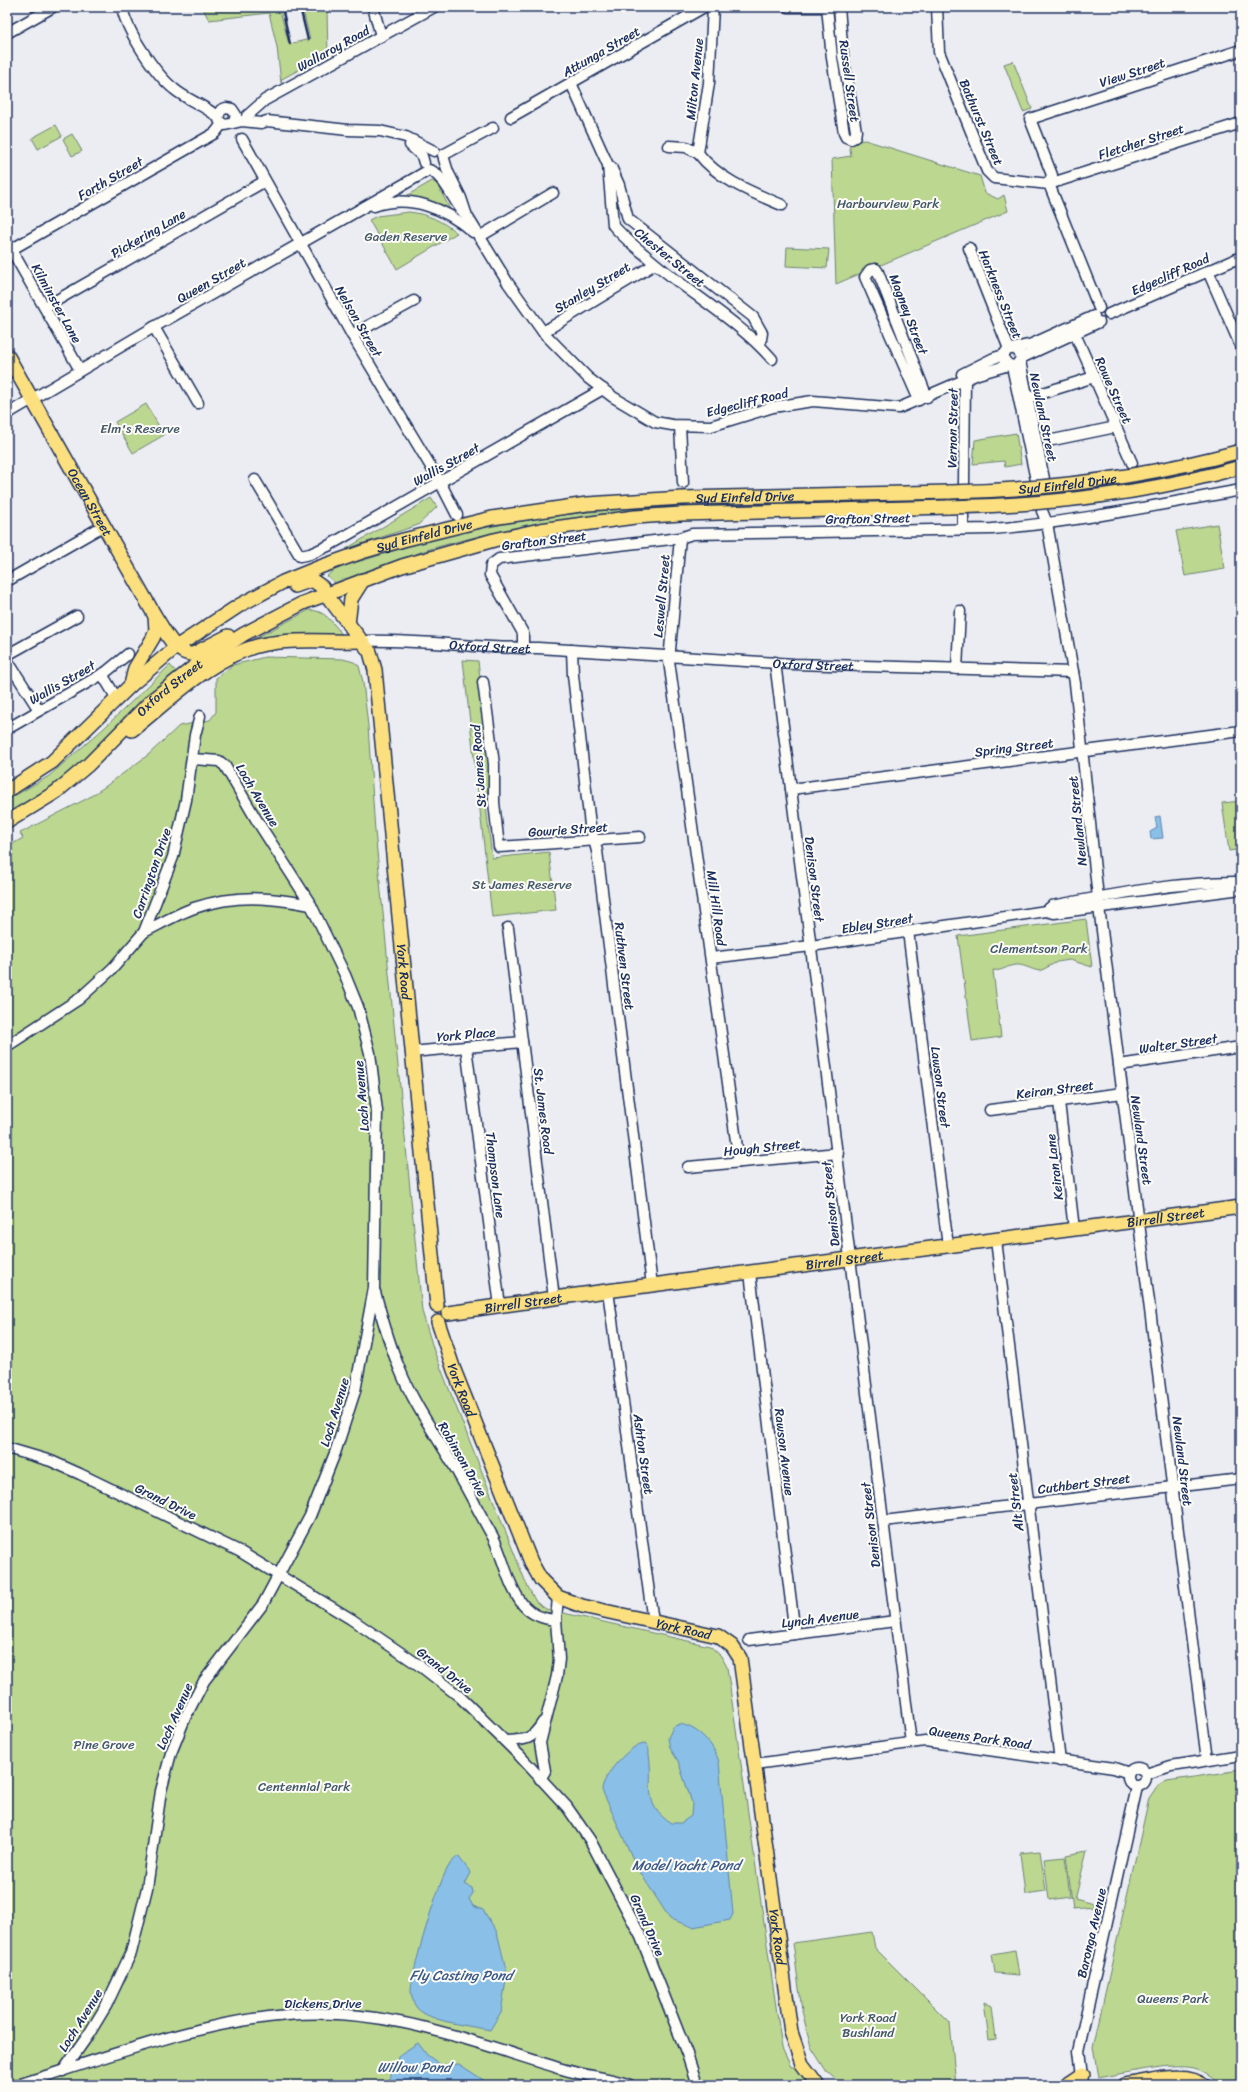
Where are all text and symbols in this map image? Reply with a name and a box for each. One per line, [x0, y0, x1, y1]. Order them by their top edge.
street label: Wallaroy Road [293, 18, 375, 78]
street label: Attunga Street [557, 20, 645, 84]
street label: Milton Avenue [679, 37, 710, 121]
street label: Russell Street [832, 39, 867, 124]
street label: View Street [1096, 51, 1168, 94]
street label: Bathurst Street [953, 75, 1010, 169]
street label: Fletcher Street [1095, 117, 1187, 166]
street label: Forth Street [73, 150, 148, 207]
park label: Harbourview Park [837, 192, 939, 215]
street label: Pickering Lane [106, 202, 191, 264]
street label: Chester Street [629, 221, 711, 294]
park label: Gaden Reserve [365, 225, 448, 248]
street label: Harkness Street [972, 246, 1029, 343]
street label: Edgecliff Road [1127, 246, 1214, 302]
street label: Queen Street [172, 251, 251, 310]
street label: Stanley Street [550, 255, 635, 319]
street label: Kilminster Lane [25, 259, 88, 348]
street label: Magney Street [883, 270, 935, 359]
street label: Nelson Street [329, 281, 389, 362]
street label: Rowe Street [1089, 353, 1139, 428]
street label: Newland Street [1023, 370, 1064, 464]
street label: Edgecliff Road [704, 381, 792, 424]
street label: Vernon Street [940, 387, 965, 468]
park label: Elm's Reserve [100, 417, 180, 440]
street label: Wallis Street [408, 436, 485, 492]
street label: Ocean Street [61, 464, 119, 541]
street label: Syd Einfeld Drive [1018, 467, 1119, 501]
street label: Syd Einfeld Drive [695, 484, 795, 510]
street label: Grafton Street [825, 506, 911, 531]
street label: Syd Einfeld Drive [373, 512, 475, 559]
street label: Grafton Street [500, 524, 588, 557]
street label: Leswell Street [646, 553, 677, 639]
street label: Oxford Street [448, 633, 531, 660]
street label: Oxford Street [772, 652, 855, 678]
street label: Oxford Street [131, 653, 208, 722]
street label: Wallis Street [25, 654, 101, 711]
street label: St James Road [464, 723, 493, 808]
street label: Spring Street [973, 731, 1055, 764]
street label: Loch Avenue [229, 759, 286, 832]
street label: Newland Street [1061, 774, 1094, 867]
street label: Gowrie Street [527, 815, 609, 844]
street label: Carrington Drive [125, 824, 178, 922]
street label: Denison Street [798, 835, 831, 924]
street label: Mill Hill Road [700, 869, 733, 948]
park label: St James Reserve [472, 873, 572, 896]
street label: Ebley Street [840, 906, 915, 940]
street label: Ruthven Street [608, 921, 641, 1012]
park label: Clementson Park [990, 937, 1088, 960]
street label: York Road [390, 943, 418, 1002]
street label: York Place [436, 1020, 496, 1049]
street label: Walter Street [1138, 1027, 1219, 1060]
street label: Lawson Street [924, 1045, 957, 1130]
street label: Loch Avenue [347, 1059, 376, 1132]
street label: St. James Road [527, 1067, 560, 1157]
street label: Keiran Street [1015, 1073, 1096, 1106]
street label: Newland Street [1124, 1094, 1159, 1187]
street label: Thompson Lane [479, 1131, 512, 1220]
street label: Hough Street [722, 1132, 802, 1163]
street label: Keiran Lane [1039, 1132, 1070, 1201]
street label: Denison Street [815, 1159, 846, 1248]
street label: Birrell Street [1125, 1201, 1206, 1234]
street label: Birrell Street [804, 1243, 885, 1277]
street label: Birrell Street [483, 1286, 564, 1320]
street label: York Road [441, 1360, 483, 1421]
street label: Loch Avenue [313, 1374, 356, 1450]
street label: Rawson Avenue [768, 1407, 801, 1497]
street label: Ashton Street [626, 1411, 661, 1496]
street label: Newland Street [1166, 1415, 1199, 1508]
street label: Robinson Drive [432, 1417, 494, 1502]
street label: Cuthbert Street [1036, 1466, 1132, 1501]
street label: Alt Street [1000, 1471, 1031, 1534]
street label: Grand Drive [131, 1477, 201, 1526]
street label: Denison Street [854, 1480, 887, 1569]
street label: Lynch Avenue [780, 1602, 860, 1635]
street label: York Road [654, 1612, 715, 1646]
street label: Grand Drive [412, 1641, 478, 1700]
street label: Loch Avenue [149, 1679, 200, 1753]
street label: Queens Park Road [928, 1719, 1033, 1756]
park label: Pine Grove [73, 1733, 135, 1756]
park label: Centennial Park [258, 1775, 350, 1798]
water label: Model Yacht Pond [632, 1853, 744, 1878]
street label: Baronga Avenue [1070, 1886, 1113, 1980]
street label: Grand Drive [624, 1890, 672, 1960]
street label: York Road [762, 1908, 793, 1967]
water label: Fly Casting Pond [410, 1963, 516, 1988]
street label: Loch Avenue [52, 1984, 109, 2057]
park label: Queens Park [1137, 1987, 1209, 2010]
street label: Dickens Drive [284, 1992, 362, 2015]
park label: York Road Bushland [840, 2006, 897, 2044]
water label: Willow Pond [377, 2055, 454, 2080]

